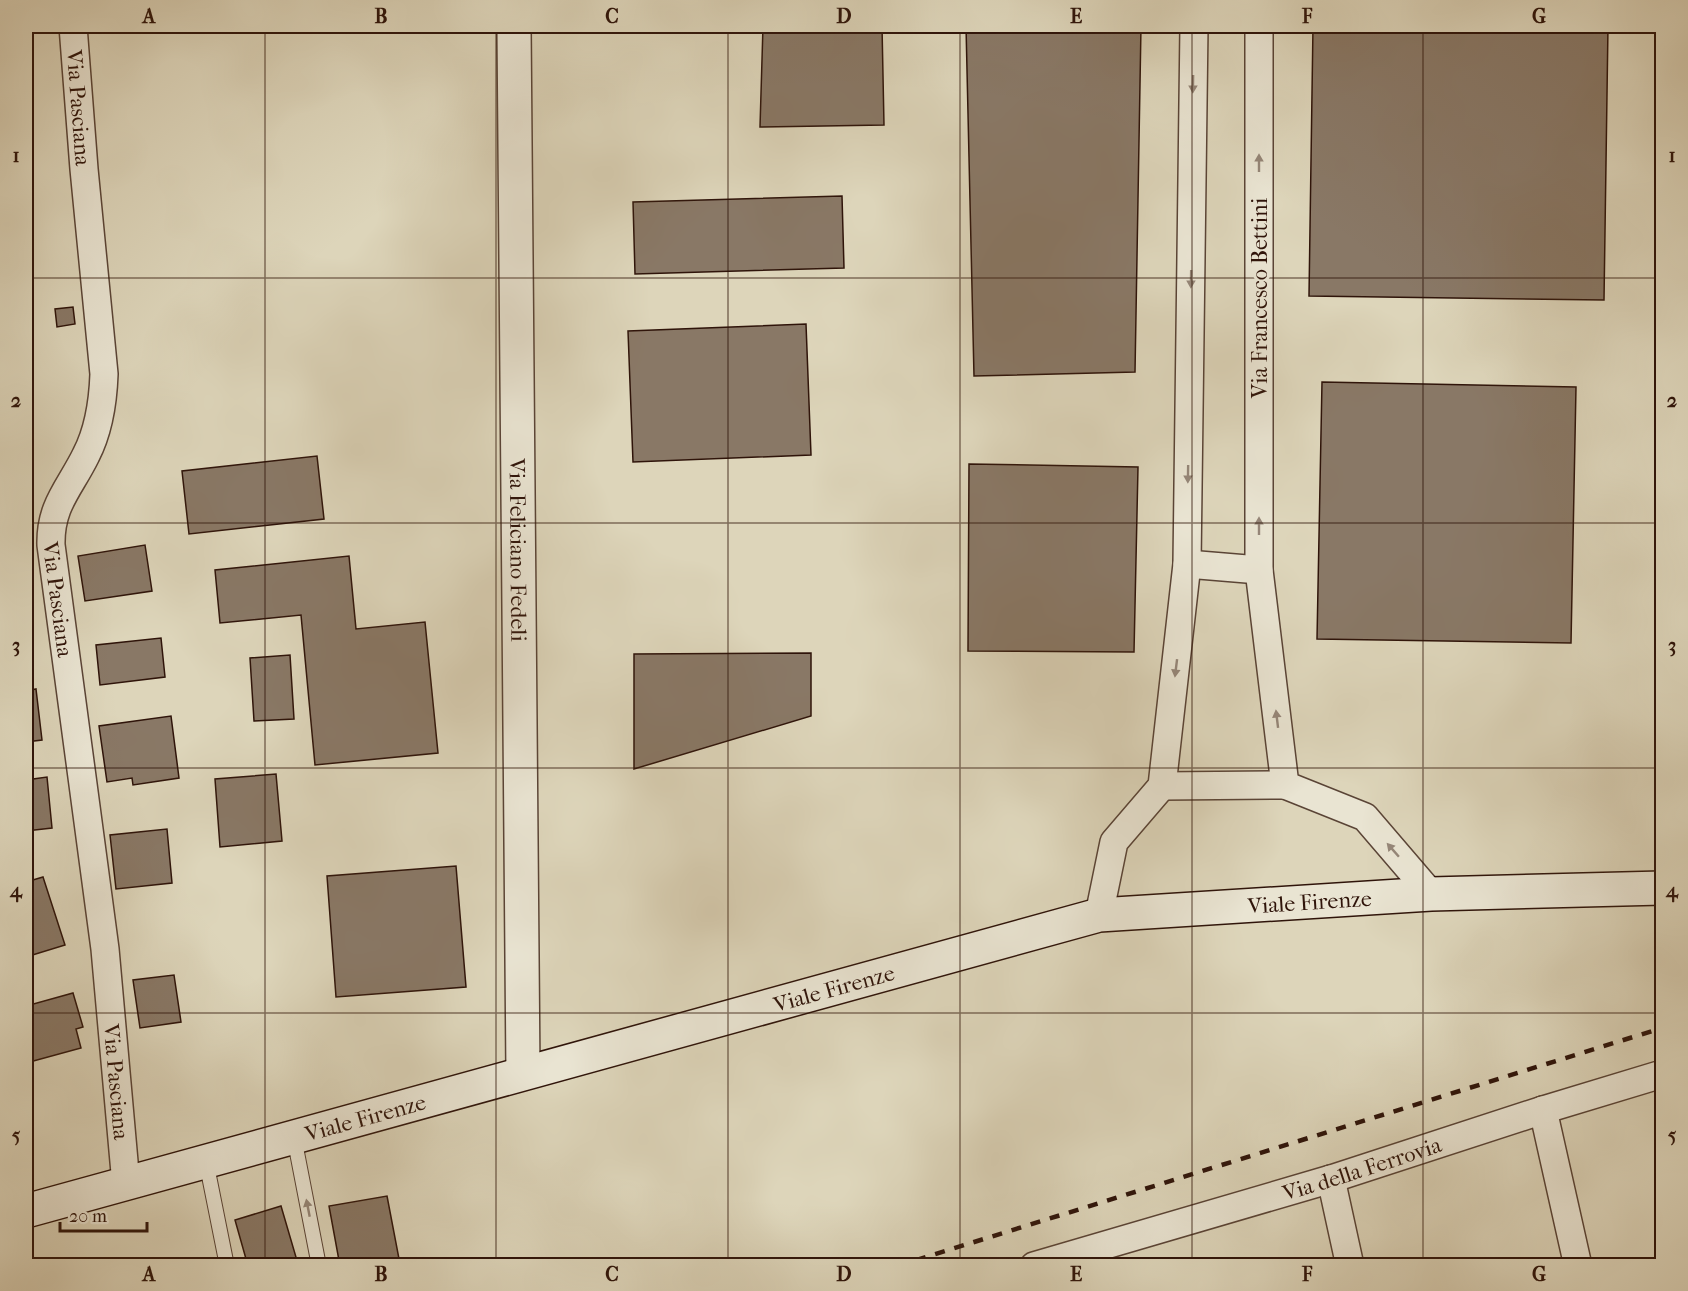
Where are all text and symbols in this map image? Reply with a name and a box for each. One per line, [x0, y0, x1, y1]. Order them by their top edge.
text: A [141, 5, 157, 28]
text: B [374, 5, 388, 28]
text: C [605, 5, 619, 28]
text: D [836, 5, 852, 28]
text: E [1070, 5, 1082, 28]
text: F [1301, 5, 1313, 28]
text: G [1532, 5, 1546, 28]
street label: Via Pasciana [61, 48, 96, 168]
one-way arrow [1188, 74, 1198, 93]
text: 1 [12, 144, 20, 167]
text: 1 [1668, 144, 1676, 167]
one-way arrow [1254, 153, 1264, 172]
street label: Via Francesco Bettini [1247, 197, 1273, 399]
one-way arrow [1186, 269, 1196, 288]
text: 2 [11, 389, 21, 412]
text: 2 [1667, 389, 1677, 412]
street label: Via Feliciano Fedeli [504, 457, 531, 642]
one-way arrow [1184, 464, 1193, 483]
one-way arrow [1254, 516, 1264, 535]
street label: Via Pasciana [37, 539, 78, 660]
text: 3 [12, 634, 20, 657]
text: 3 [1668, 634, 1676, 657]
one-way arrow [1171, 659, 1180, 678]
one-way arrow [1272, 710, 1282, 729]
one-way arrow [1387, 843, 1400, 858]
text: 4 [9, 879, 23, 903]
text: 4 [1665, 879, 1679, 903]
street label: Viale Firenze [1246, 886, 1373, 920]
street label: Viale Firenze [770, 960, 898, 1018]
street label: Via Pasciana [98, 1022, 134, 1142]
street label: Viale Firenze [301, 1089, 429, 1148]
text: 5 [12, 1124, 21, 1147]
text: 5 [1668, 1124, 1677, 1147]
street label: Via della Ferrovia [1279, 1132, 1446, 1207]
scale bar [60, 1195, 147, 1233]
one-way arrow [303, 1198, 312, 1217]
text: 20 m [69, 1206, 107, 1227]
text: A [141, 1263, 157, 1286]
text: B [374, 1263, 388, 1286]
text: C [605, 1263, 619, 1286]
text: D [836, 1263, 852, 1286]
text: E [1070, 1263, 1082, 1286]
text: F [1301, 1263, 1313, 1286]
text: G [1532, 1263, 1546, 1286]

